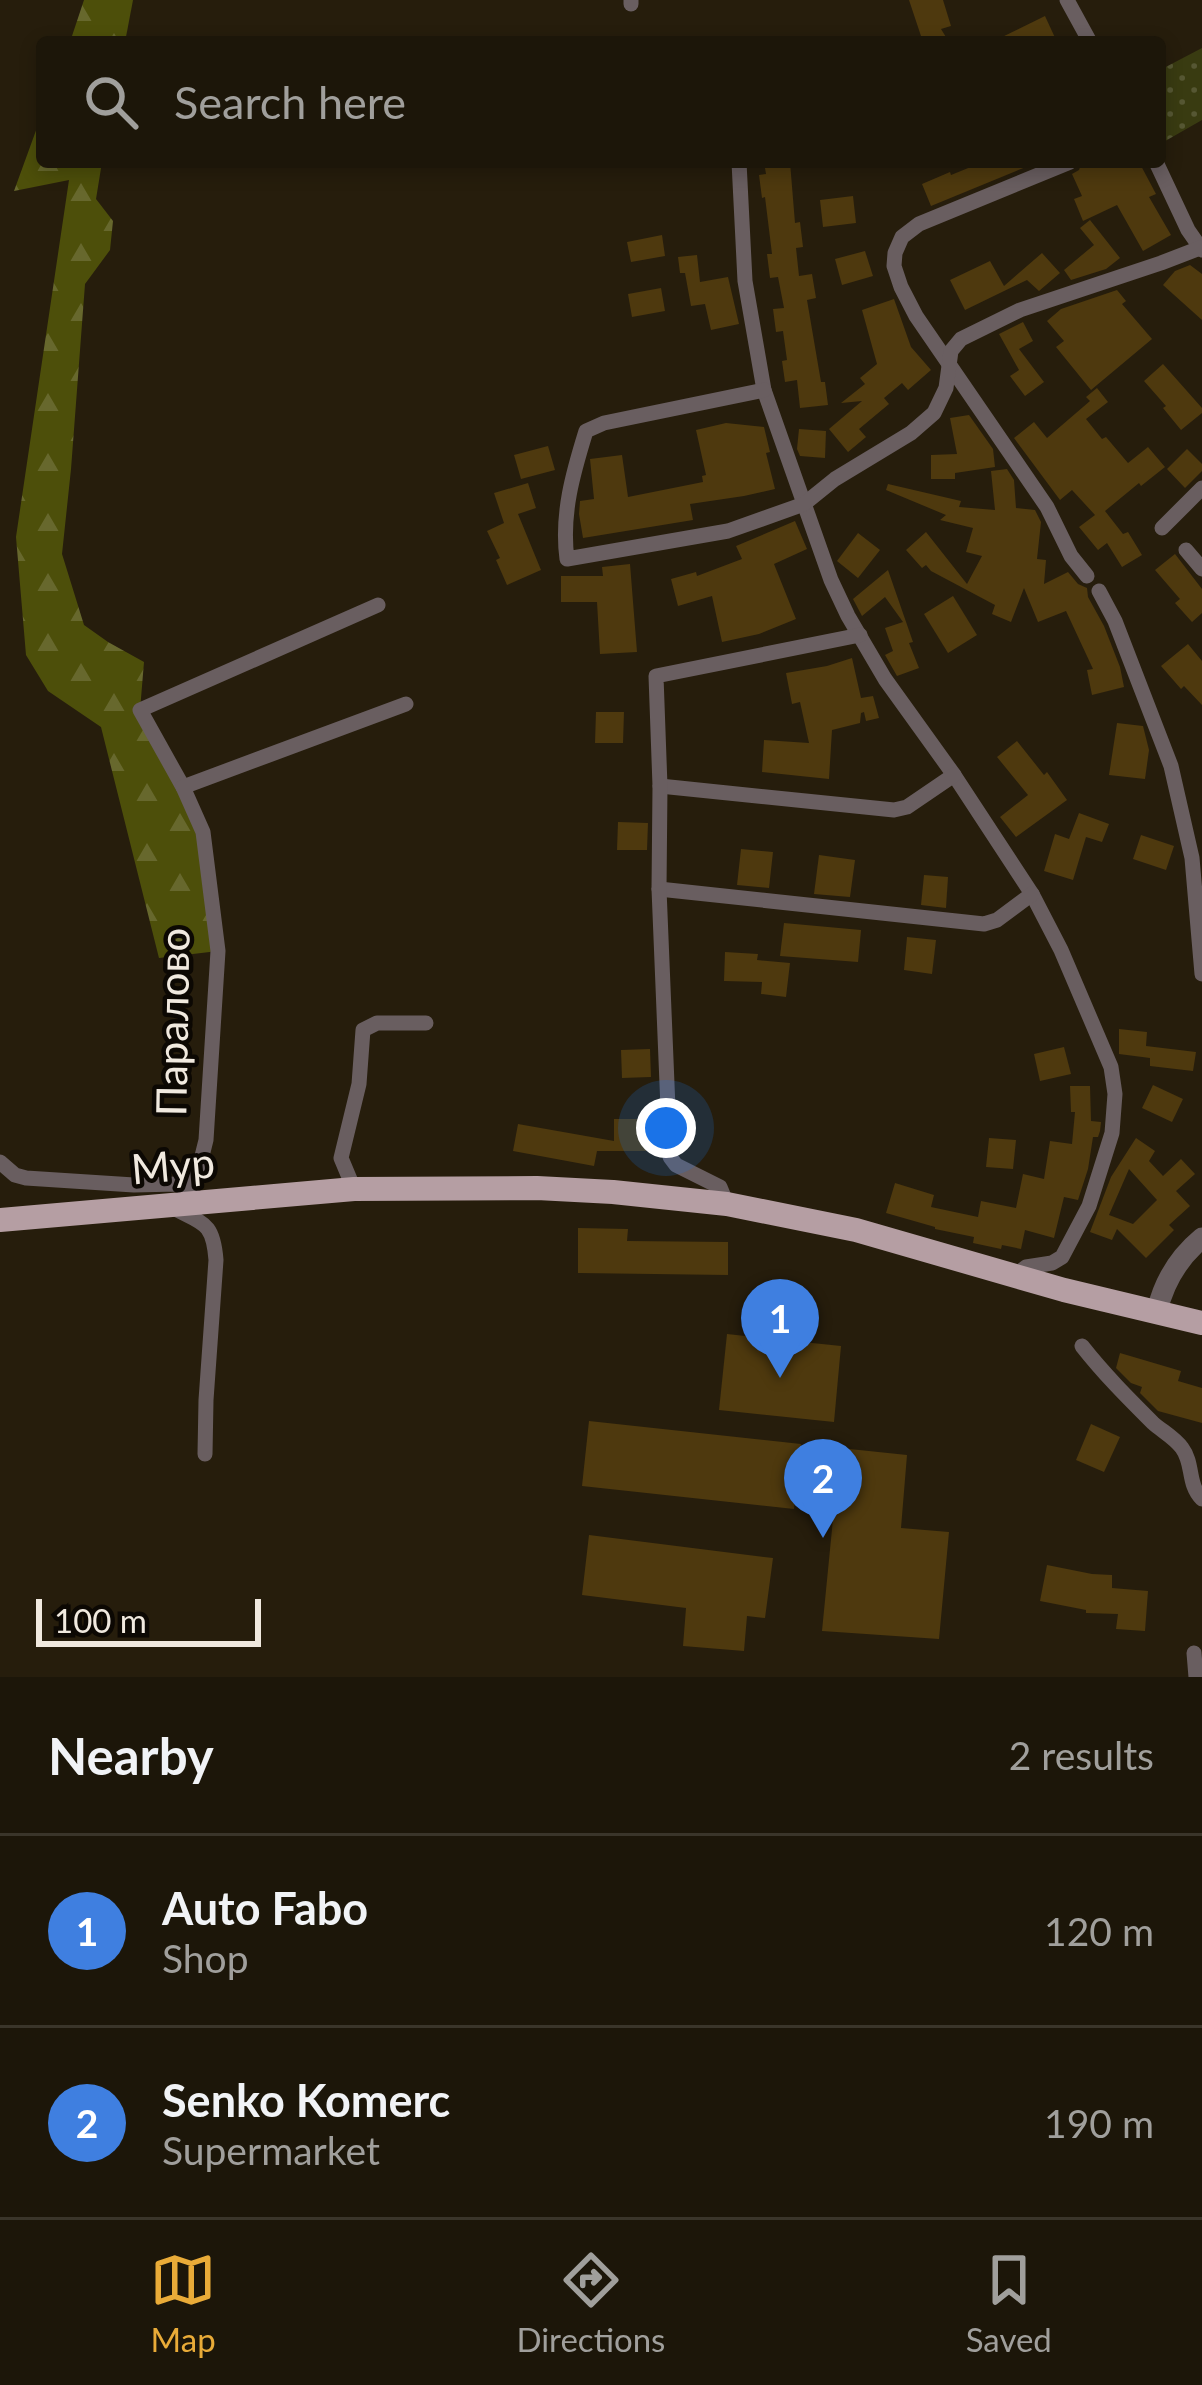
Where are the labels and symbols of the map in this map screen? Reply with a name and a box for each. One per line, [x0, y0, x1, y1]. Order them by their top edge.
street label: Паралово [145, 927, 199, 1117]
your location [636, 1098, 696, 1158]
street label: Мур [129, 1136, 217, 1194]
pin: 1 [741, 1279, 819, 1378]
pin: 2 [784, 1439, 862, 1538]
scale bar [36, 1593, 261, 1646]

